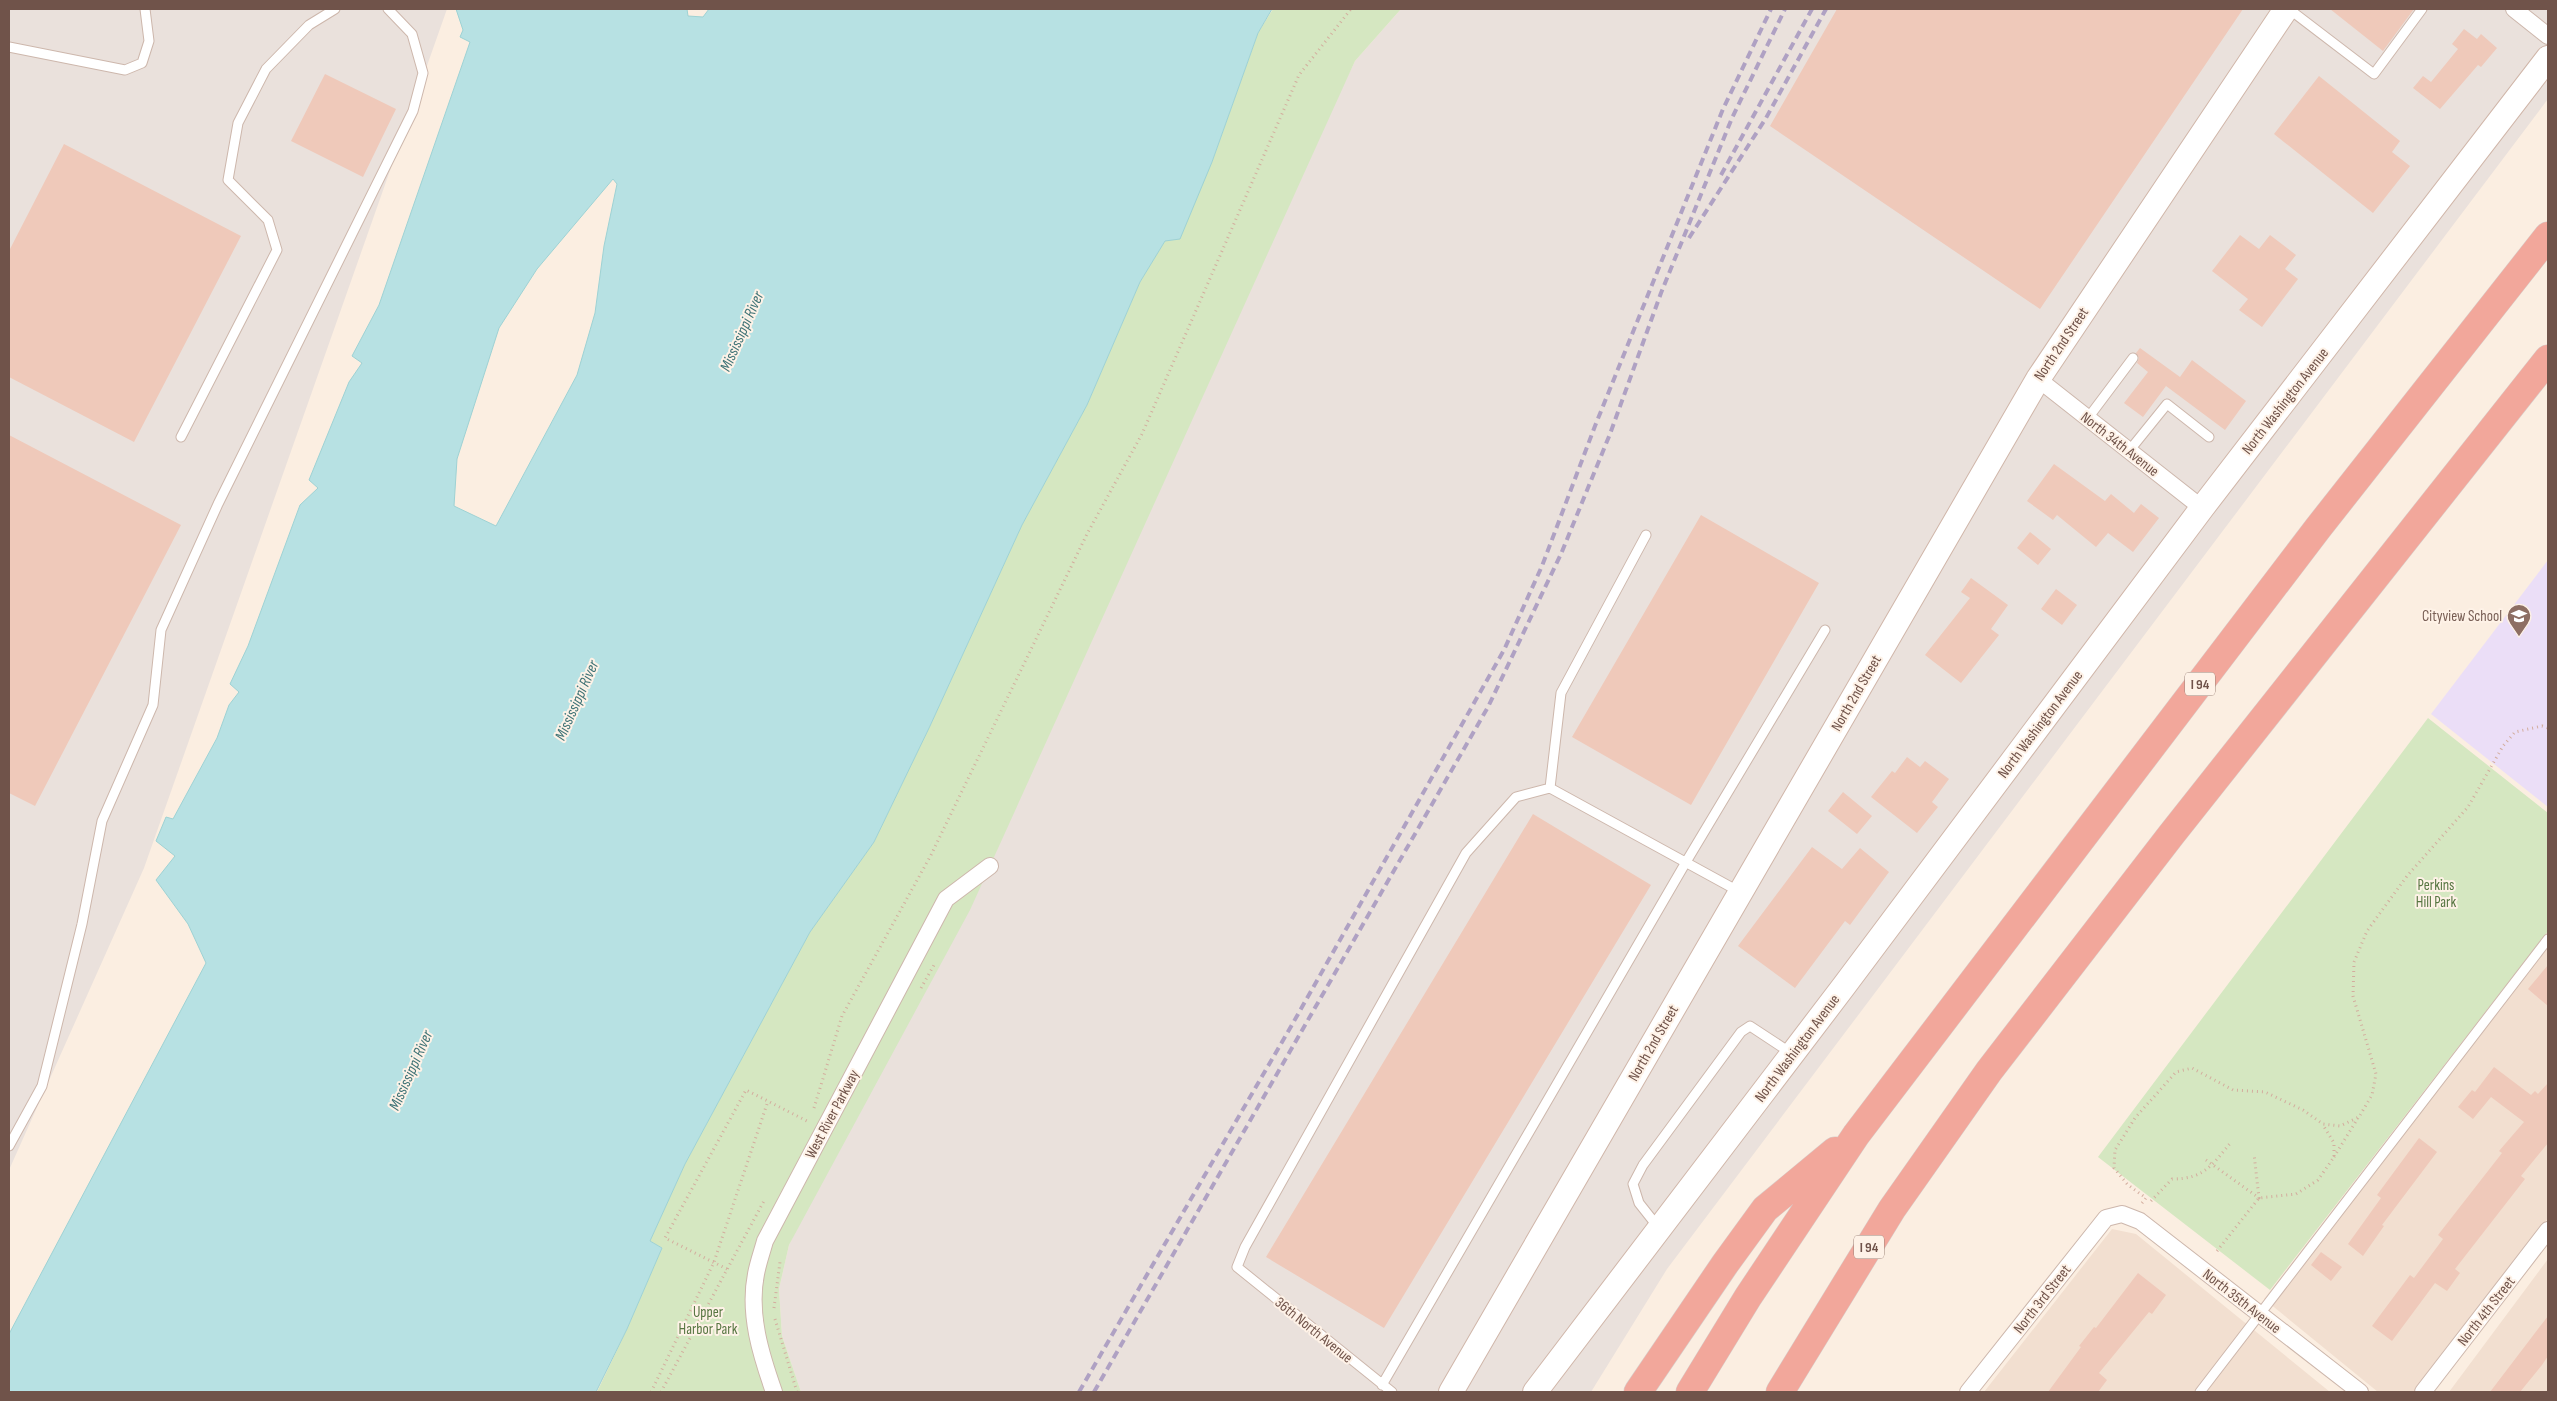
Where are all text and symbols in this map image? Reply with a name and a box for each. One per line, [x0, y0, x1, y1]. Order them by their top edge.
water label: Mississippi River [716, 288, 769, 375]
street label: North 2nd Street [2030, 304, 2093, 385]
street label: North Washington Avenue [2238, 344, 2333, 458]
street label: North 34th Avenue [2077, 408, 2163, 481]
school or university icon: Cityview School [2506, 603, 2532, 637]
place label: Cityview School [2422, 607, 2502, 626]
street label: North 2nd Street [1827, 651, 1886, 735]
water label: Mississippi River [551, 657, 604, 744]
street label: North Washington Avenue [1994, 667, 2087, 782]
road number: I 94 [2185, 672, 2215, 696]
park label: Perkins Hill Park [2416, 876, 2456, 912]
street label: North Washington Avenue [1751, 991, 1844, 1106]
street label: North 2nd Street [1624, 1001, 1683, 1085]
water label: Mississippi River [385, 1027, 438, 1114]
street label: West River Parkway [801, 1066, 864, 1162]
road number: I 94 [1854, 1236, 1884, 1258]
street label: North 3rd Street [2010, 1261, 2075, 1338]
street label: North 35th Avenue [2199, 1265, 2285, 1338]
street label: North 4th Street [2453, 1272, 2520, 1350]
street label: 36th North Avenue [1271, 1293, 1356, 1368]
park label: Upper Harbor Park [679, 1303, 738, 1339]

